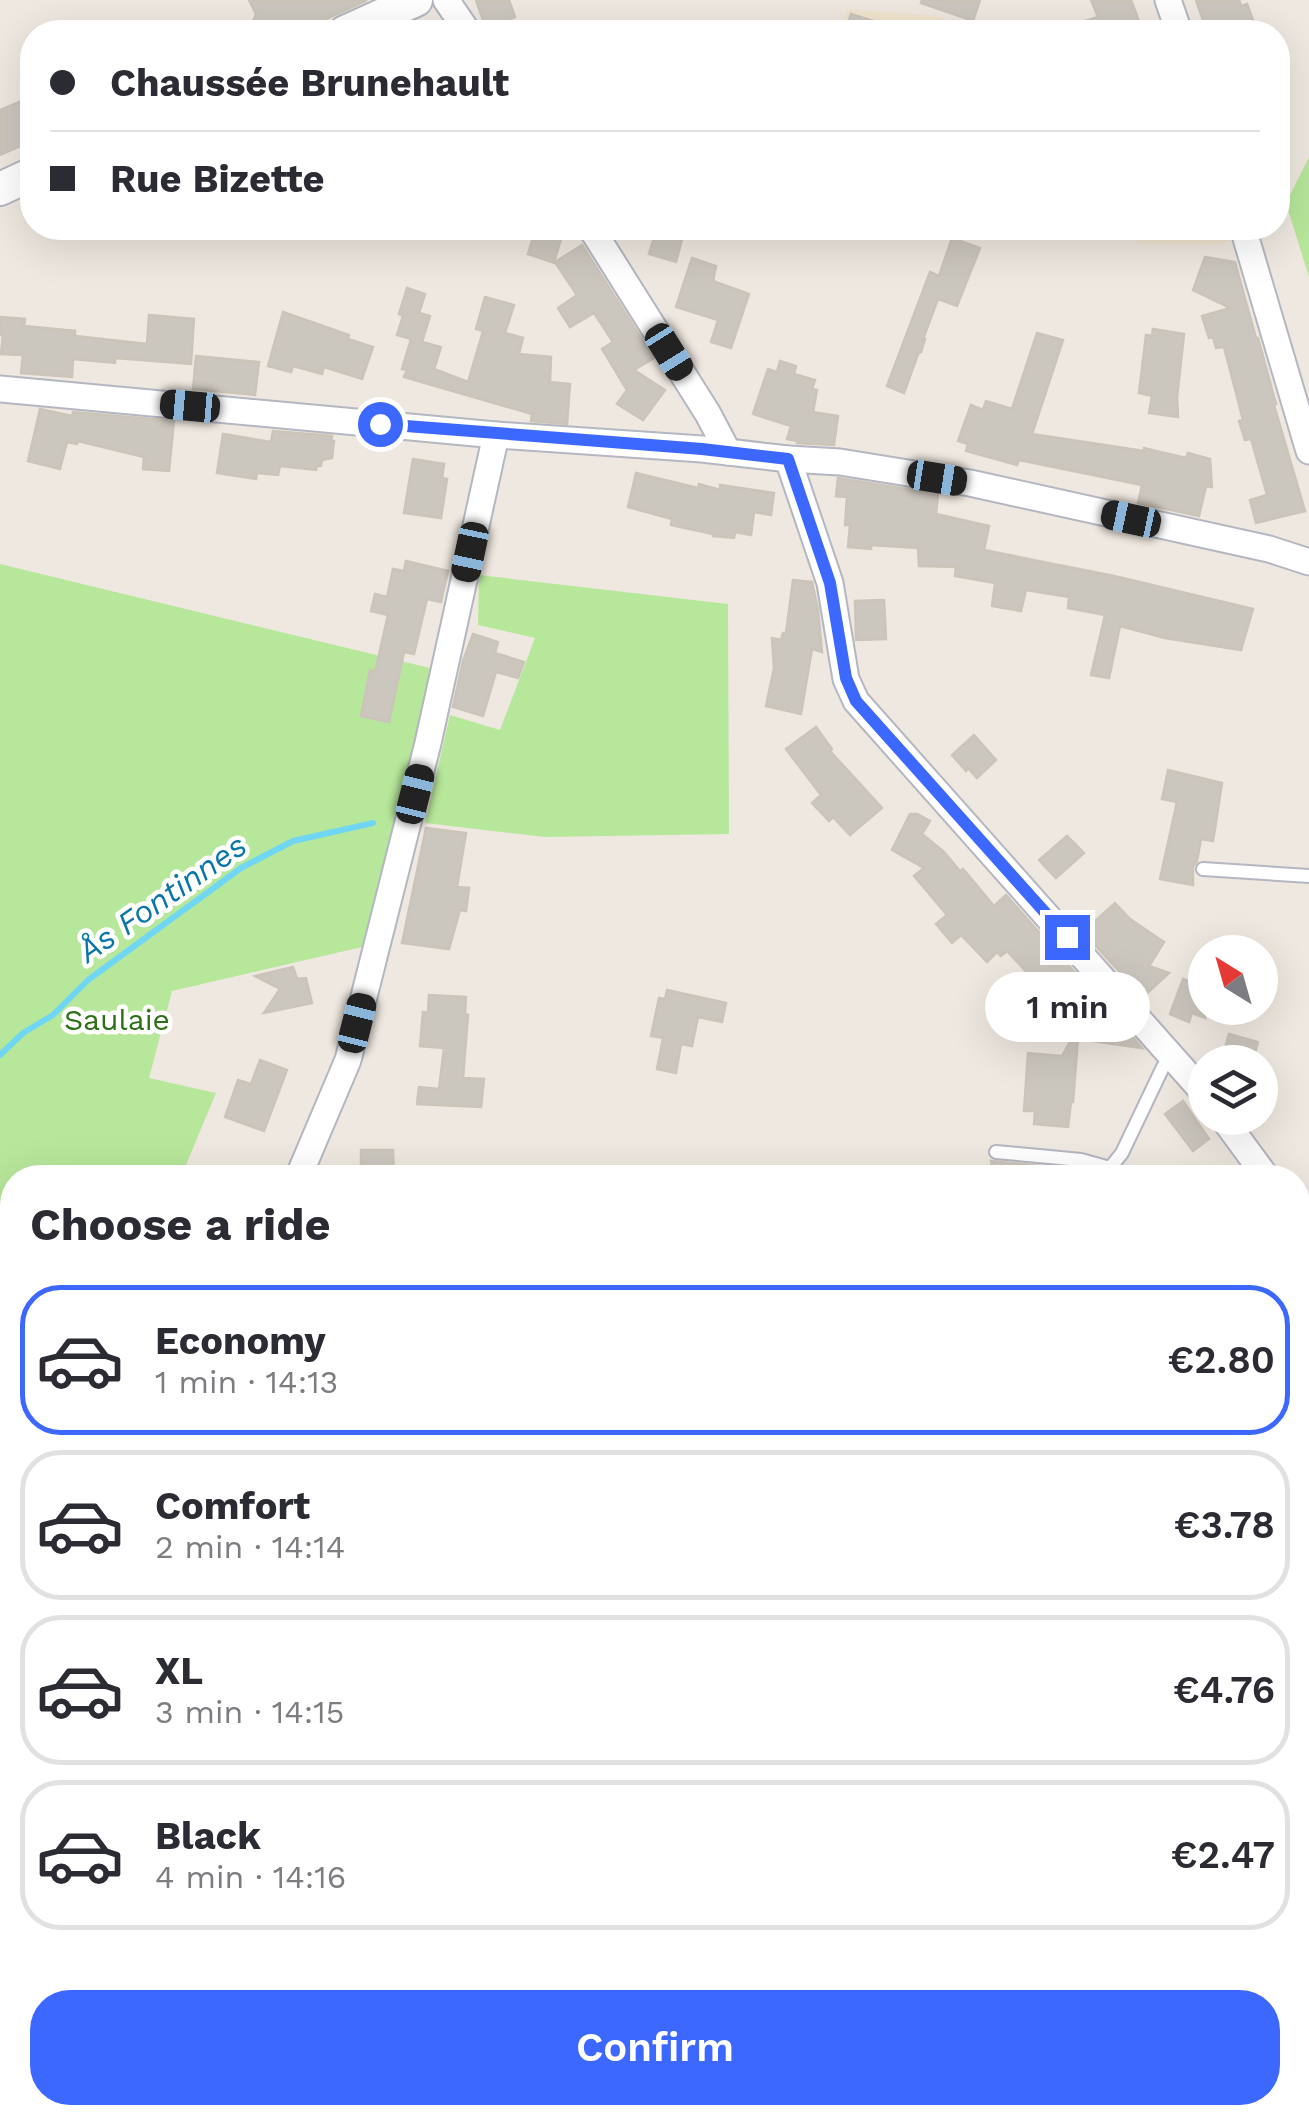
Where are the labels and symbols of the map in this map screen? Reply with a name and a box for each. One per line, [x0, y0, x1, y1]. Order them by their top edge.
car [640, 319, 698, 385]
car [159, 388, 221, 424]
route start [358, 402, 403, 447]
car [905, 458, 969, 498]
car [1099, 498, 1163, 540]
car [449, 520, 491, 584]
car [393, 761, 437, 827]
water label: Ås Fontinnes [69, 826, 253, 971]
route end [1045, 915, 1090, 960]
north arrow [1188, 935, 1278, 1025]
callout: 1 min [984, 972, 1150, 1042]
car [335, 990, 379, 1056]
park label: Saulaie [64, 1002, 170, 1037]

